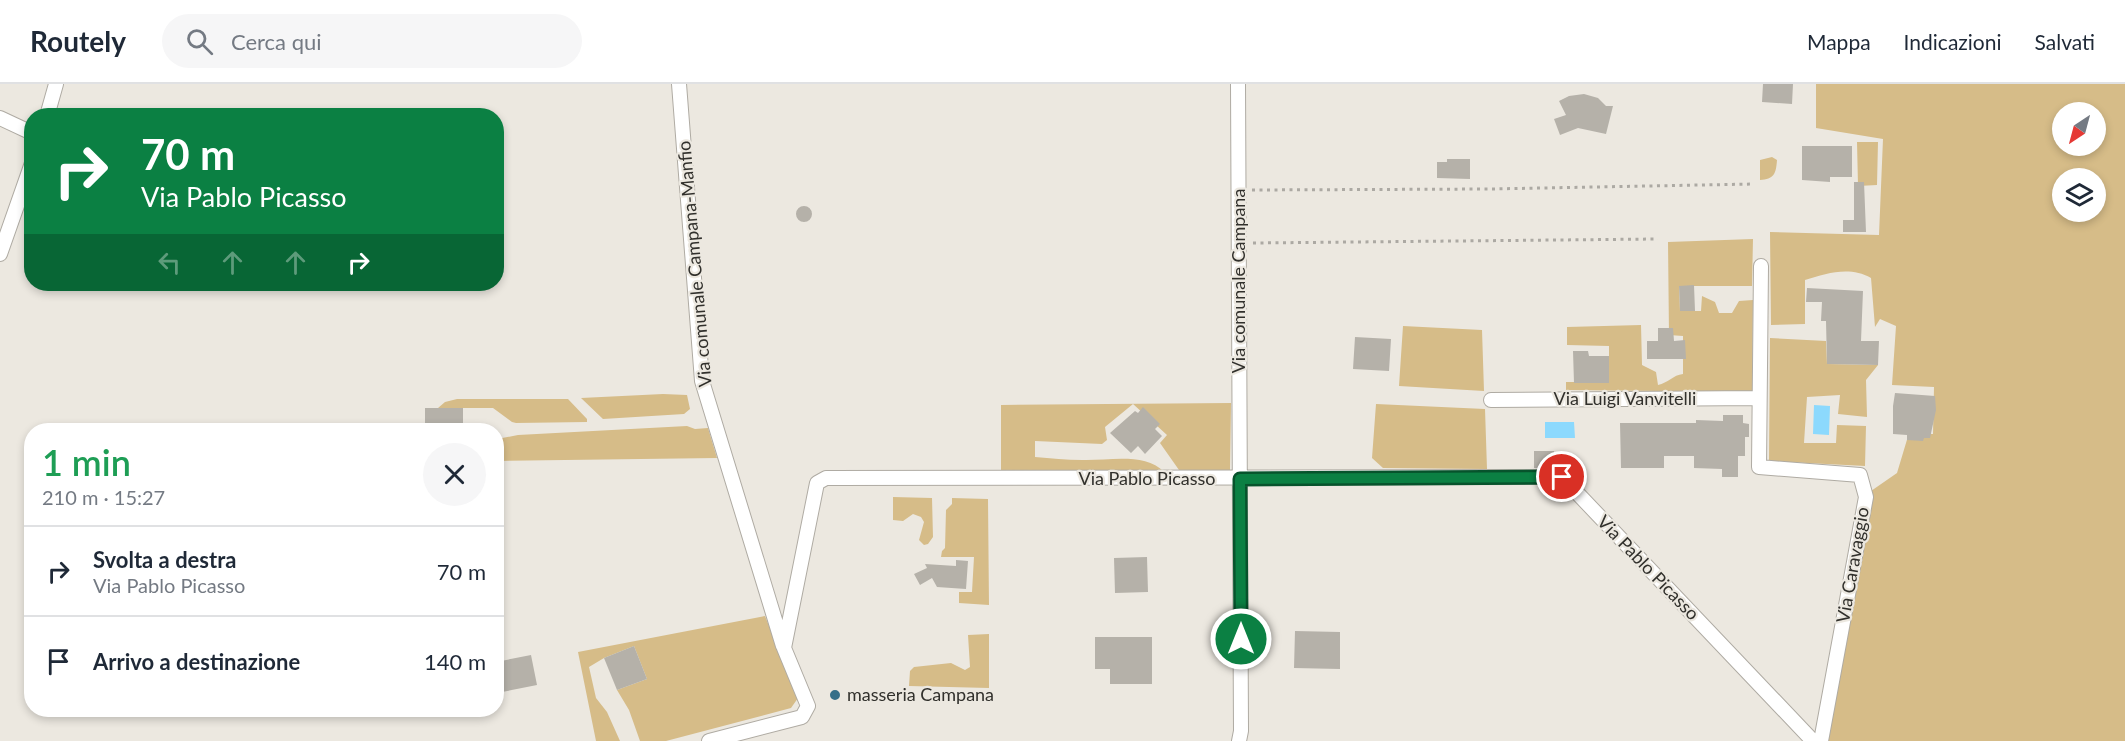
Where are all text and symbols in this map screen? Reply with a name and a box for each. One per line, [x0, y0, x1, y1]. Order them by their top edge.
search box [162, 14, 582, 68]
text: Routely [30, 24, 126, 58]
icon: search [183, 25, 216, 58]
text: Cerca qui [231, 28, 322, 55]
text: Mappa [1807, 29, 1871, 54]
text: Indicazioni [1904, 29, 2002, 54]
text: Salvati [2035, 29, 2095, 54]
north arrow [2052, 102, 2106, 156]
map controls [2052, 102, 2106, 222]
text: 70 m [141, 129, 235, 179]
icon: right [42, 132, 120, 210]
street label: Via comunale Campana-Manfio [672, 140, 716, 388]
button: layers [2052, 168, 2106, 222]
text: Via Pablo Picasso [141, 180, 347, 213]
street label: Via comunale Campana [1227, 189, 1249, 373]
icon: left [153, 246, 186, 279]
icon: ahead [216, 246, 249, 279]
icon: ahead [279, 246, 312, 279]
icon: right [342, 246, 375, 279]
street label: Via Luigi Vanvitelli [1554, 387, 1696, 409]
text: 1 min [42, 440, 131, 484]
button: close [423, 443, 486, 506]
pin [1536, 451, 1587, 502]
icon: arrive [1545, 460, 1578, 493]
street label: Via Pablo Picasso [1078, 467, 1216, 489]
text: 210 m · 15:27 [42, 485, 165, 509]
street label: Via Caravaggio [1831, 505, 1873, 625]
street label: Via Pablo Picasso [1593, 510, 1704, 624]
text: Svolta a destra [93, 546, 236, 573]
icon: right [42, 555, 75, 588]
text: 70 m [437, 558, 486, 585]
text: Via Pablo Picasso [93, 573, 245, 597]
position arrow [1209, 607, 1273, 671]
icon: arrive [42, 645, 75, 678]
text: Arrivo a destinazione [93, 648, 300, 675]
text: 140 m [424, 648, 486, 675]
place label: masseria Campana [847, 683, 994, 705]
marker: masseria Campana [828, 688, 842, 702]

